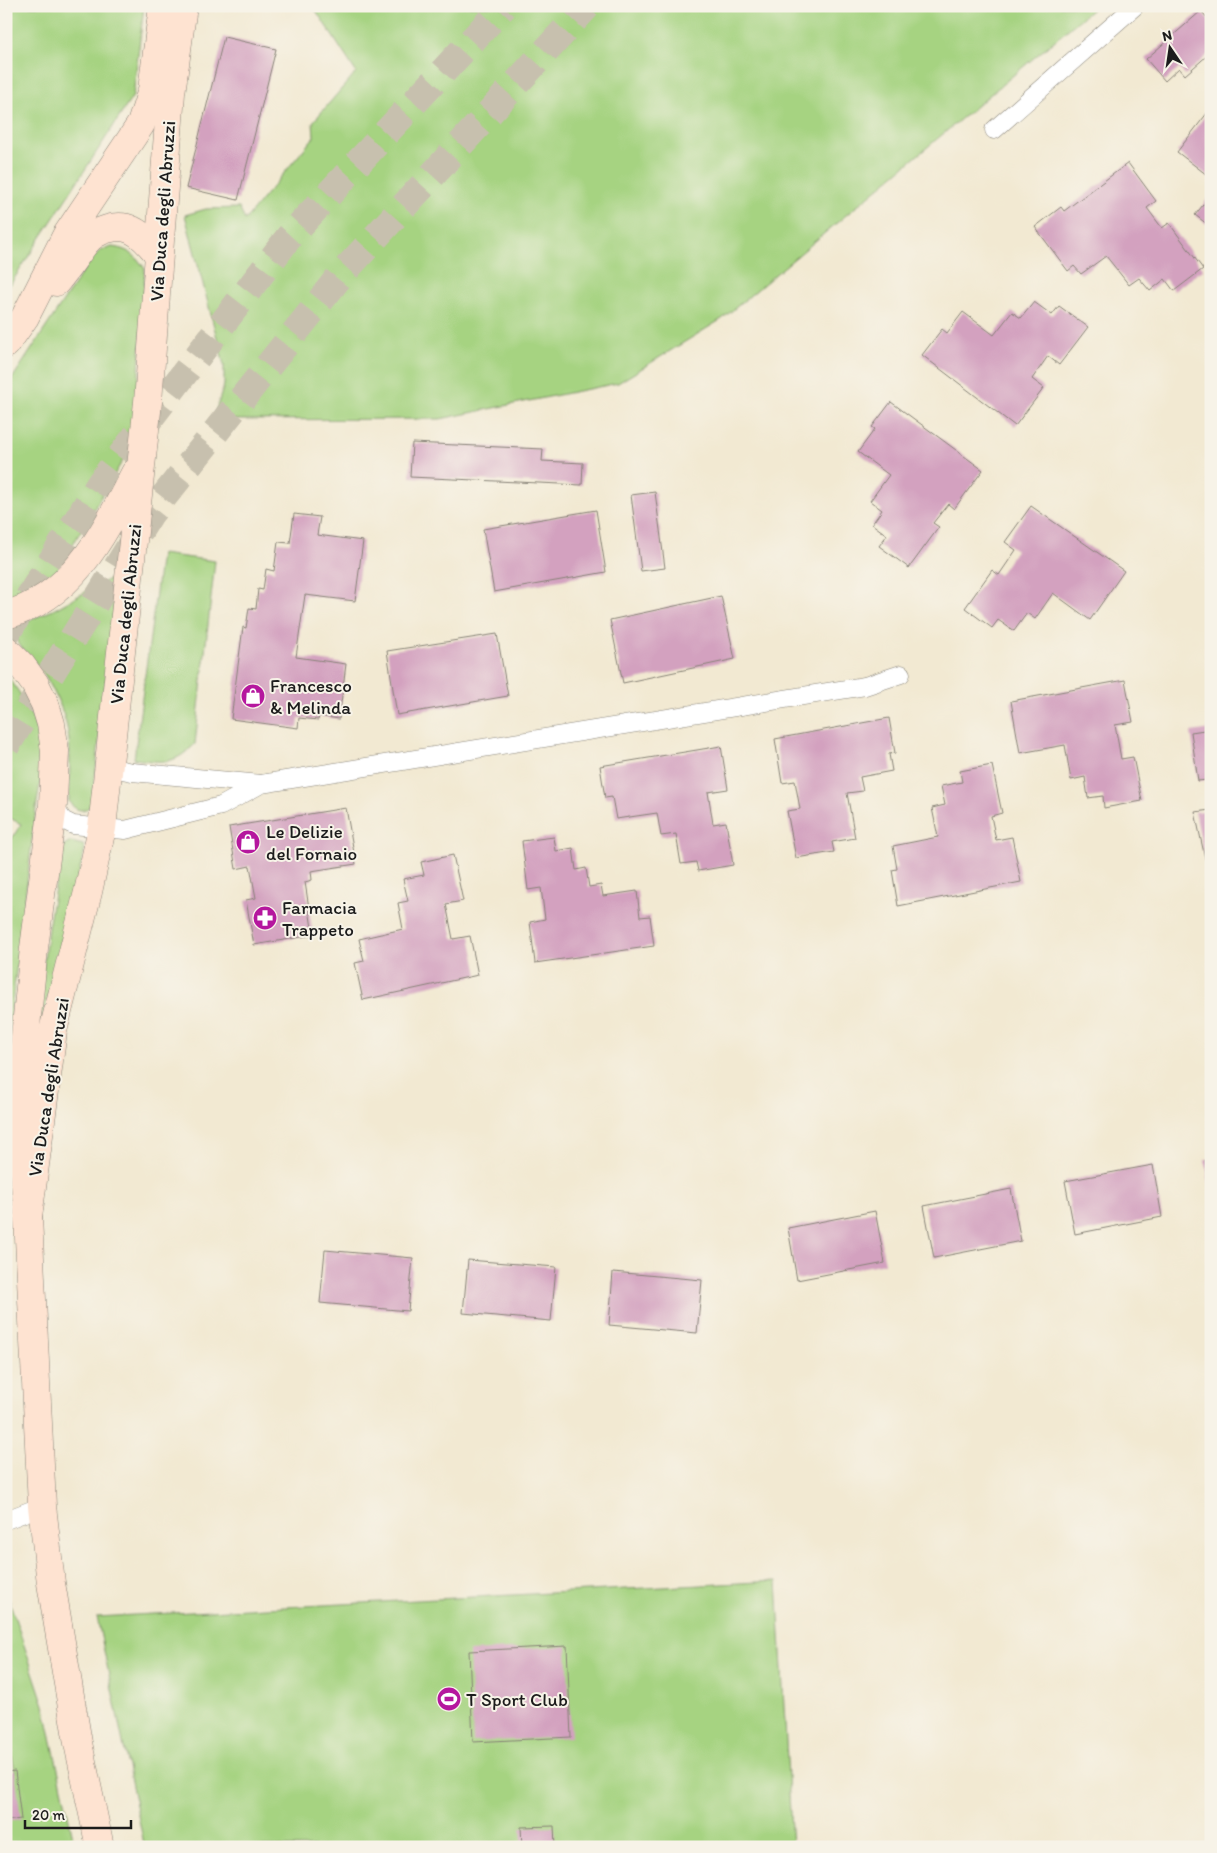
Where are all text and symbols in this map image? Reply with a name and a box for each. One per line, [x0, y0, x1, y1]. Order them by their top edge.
north arrow [1144, 22, 1194, 72]
text: N [1161, 26, 1174, 45]
street label: Via Duca degli Abruzzi [145, 120, 180, 302]
street label: Via Duca degli Abruzzi [105, 523, 146, 705]
place label: Francesco & Melinda [270, 674, 352, 719]
shop icon: Francesco & Melinda [240, 683, 266, 709]
place label: Le Delizie del Fornaio [266, 820, 357, 865]
shop icon: Le Delizie del Fornaio [235, 829, 261, 855]
place label: Farmacia Trappeto [282, 896, 357, 941]
pharmacy icon: Farmacia Trappeto [252, 905, 278, 931]
street label: Via Duca degli Abruzzi [23, 996, 74, 1178]
sports icon: T Sport Club [436, 1686, 462, 1712]
place label: T Sport Club [466, 1688, 568, 1711]
scale bar [25, 1798, 131, 1830]
text: 20 m [32, 1806, 66, 1824]

